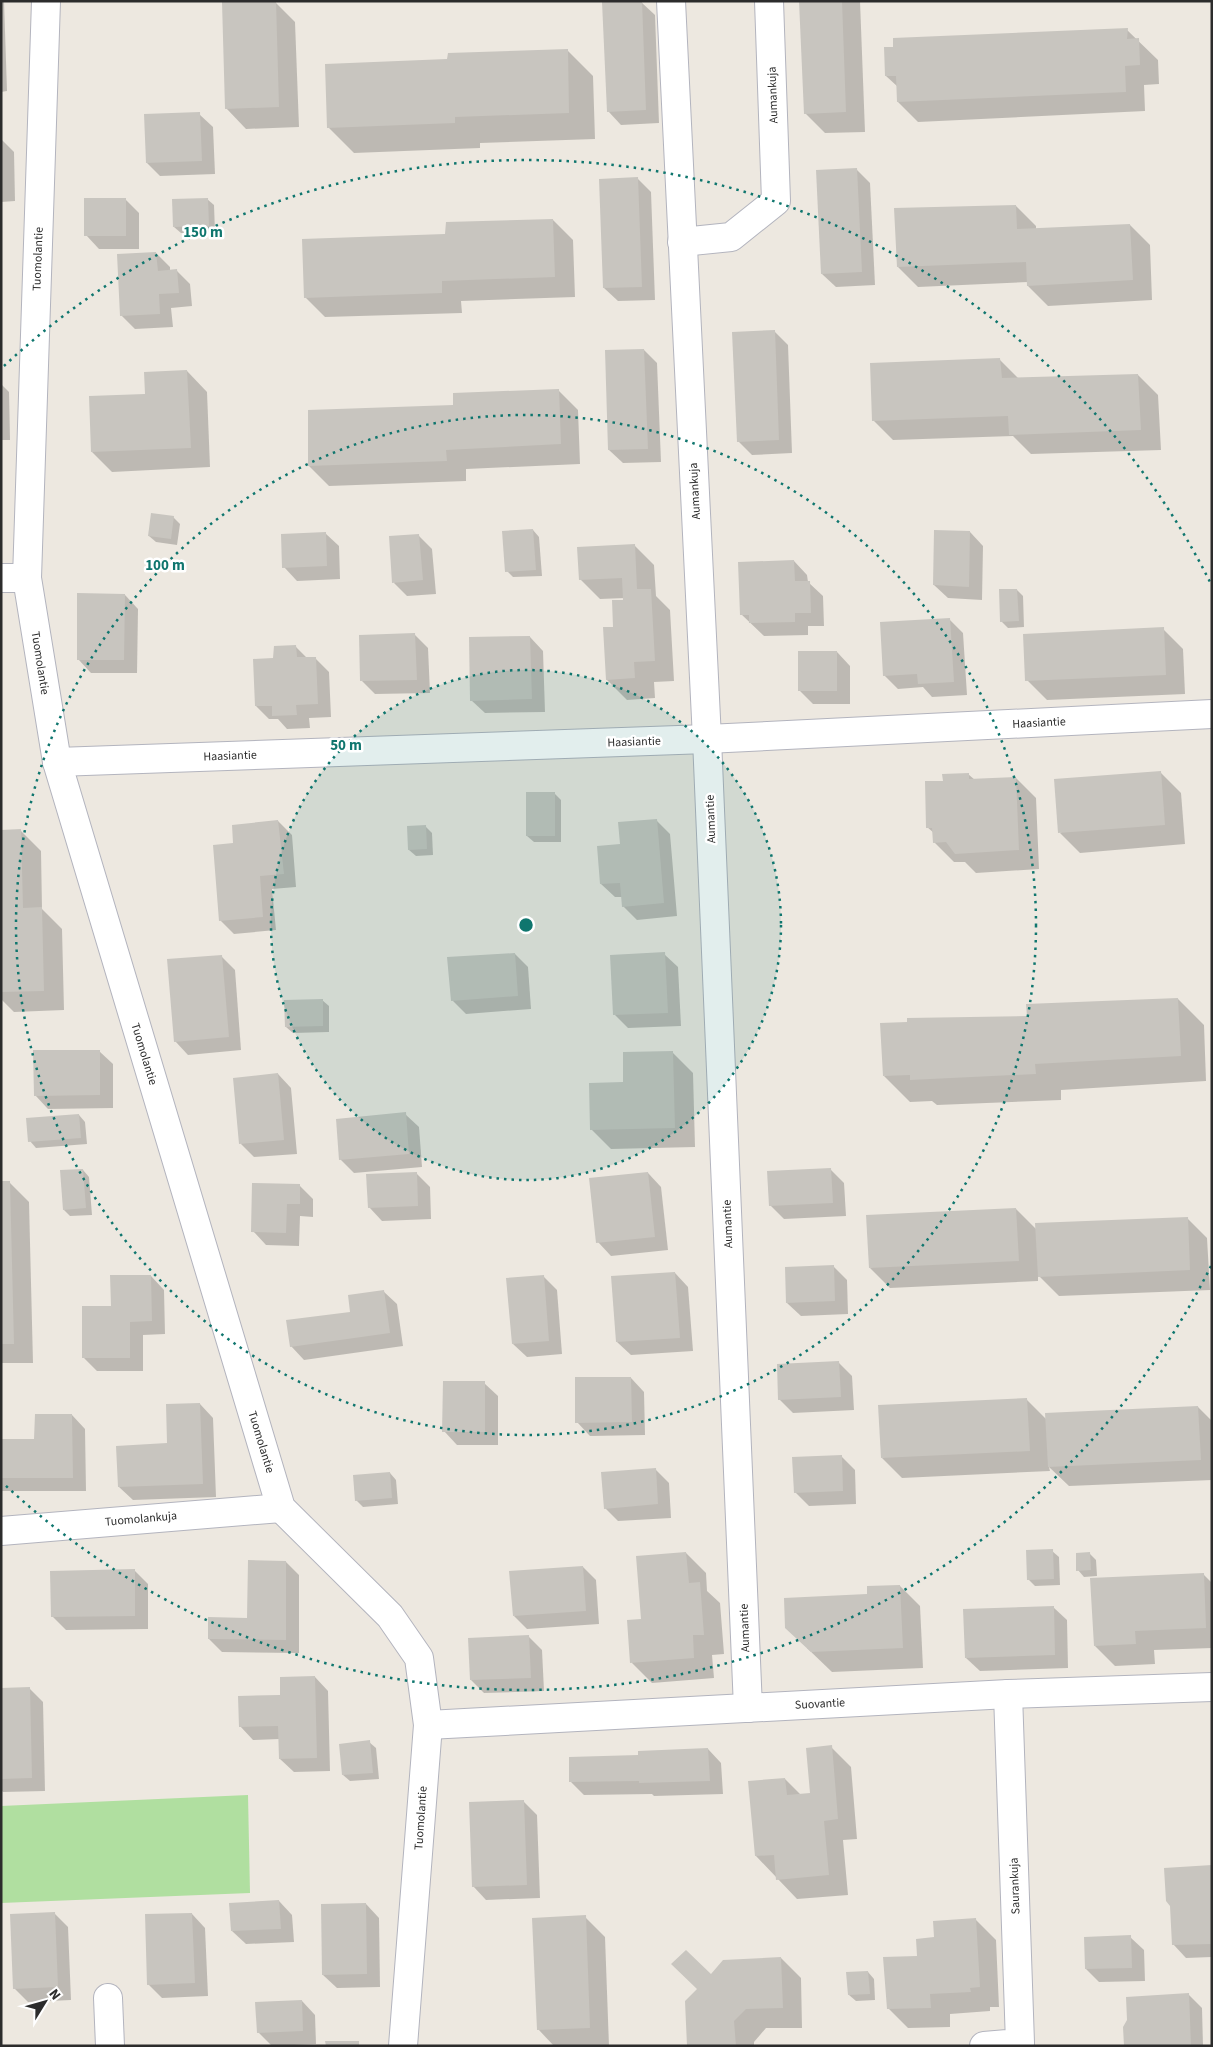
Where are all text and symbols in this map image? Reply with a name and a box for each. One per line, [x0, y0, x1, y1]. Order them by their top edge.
street label: Aumankuja [764, 66, 782, 124]
text: 150 m [183, 222, 223, 243]
street label: Tuomolantie [28, 227, 48, 291]
street label: Aumankuja [685, 462, 705, 520]
text: 100 m [145, 555, 185, 576]
street label: Tuomolantie [27, 630, 53, 696]
street label: Haasiantie [1012, 713, 1066, 733]
street label: Haasiantie [607, 733, 661, 751]
text: 50 m [330, 735, 362, 756]
street label: Haasiantie [203, 747, 257, 765]
street label: Aumantie [702, 794, 720, 844]
centre of rings [517, 916, 535, 934]
street label: Tuomolantie [127, 1021, 161, 1087]
street label: Aumantie [719, 1199, 737, 1249]
street label: Tuomolantie [244, 1409, 278, 1475]
street label: Tuomolankuja [104, 1507, 178, 1531]
street label: Aumantie [736, 1603, 754, 1653]
street label: Suovantie [794, 1694, 846, 1714]
street label: Tuomolantie [410, 1785, 432, 1851]
street label: Saurankuja [1006, 1857, 1024, 1915]
north arrow [20, 1977, 70, 2027]
text: N [44, 1985, 65, 2005]

